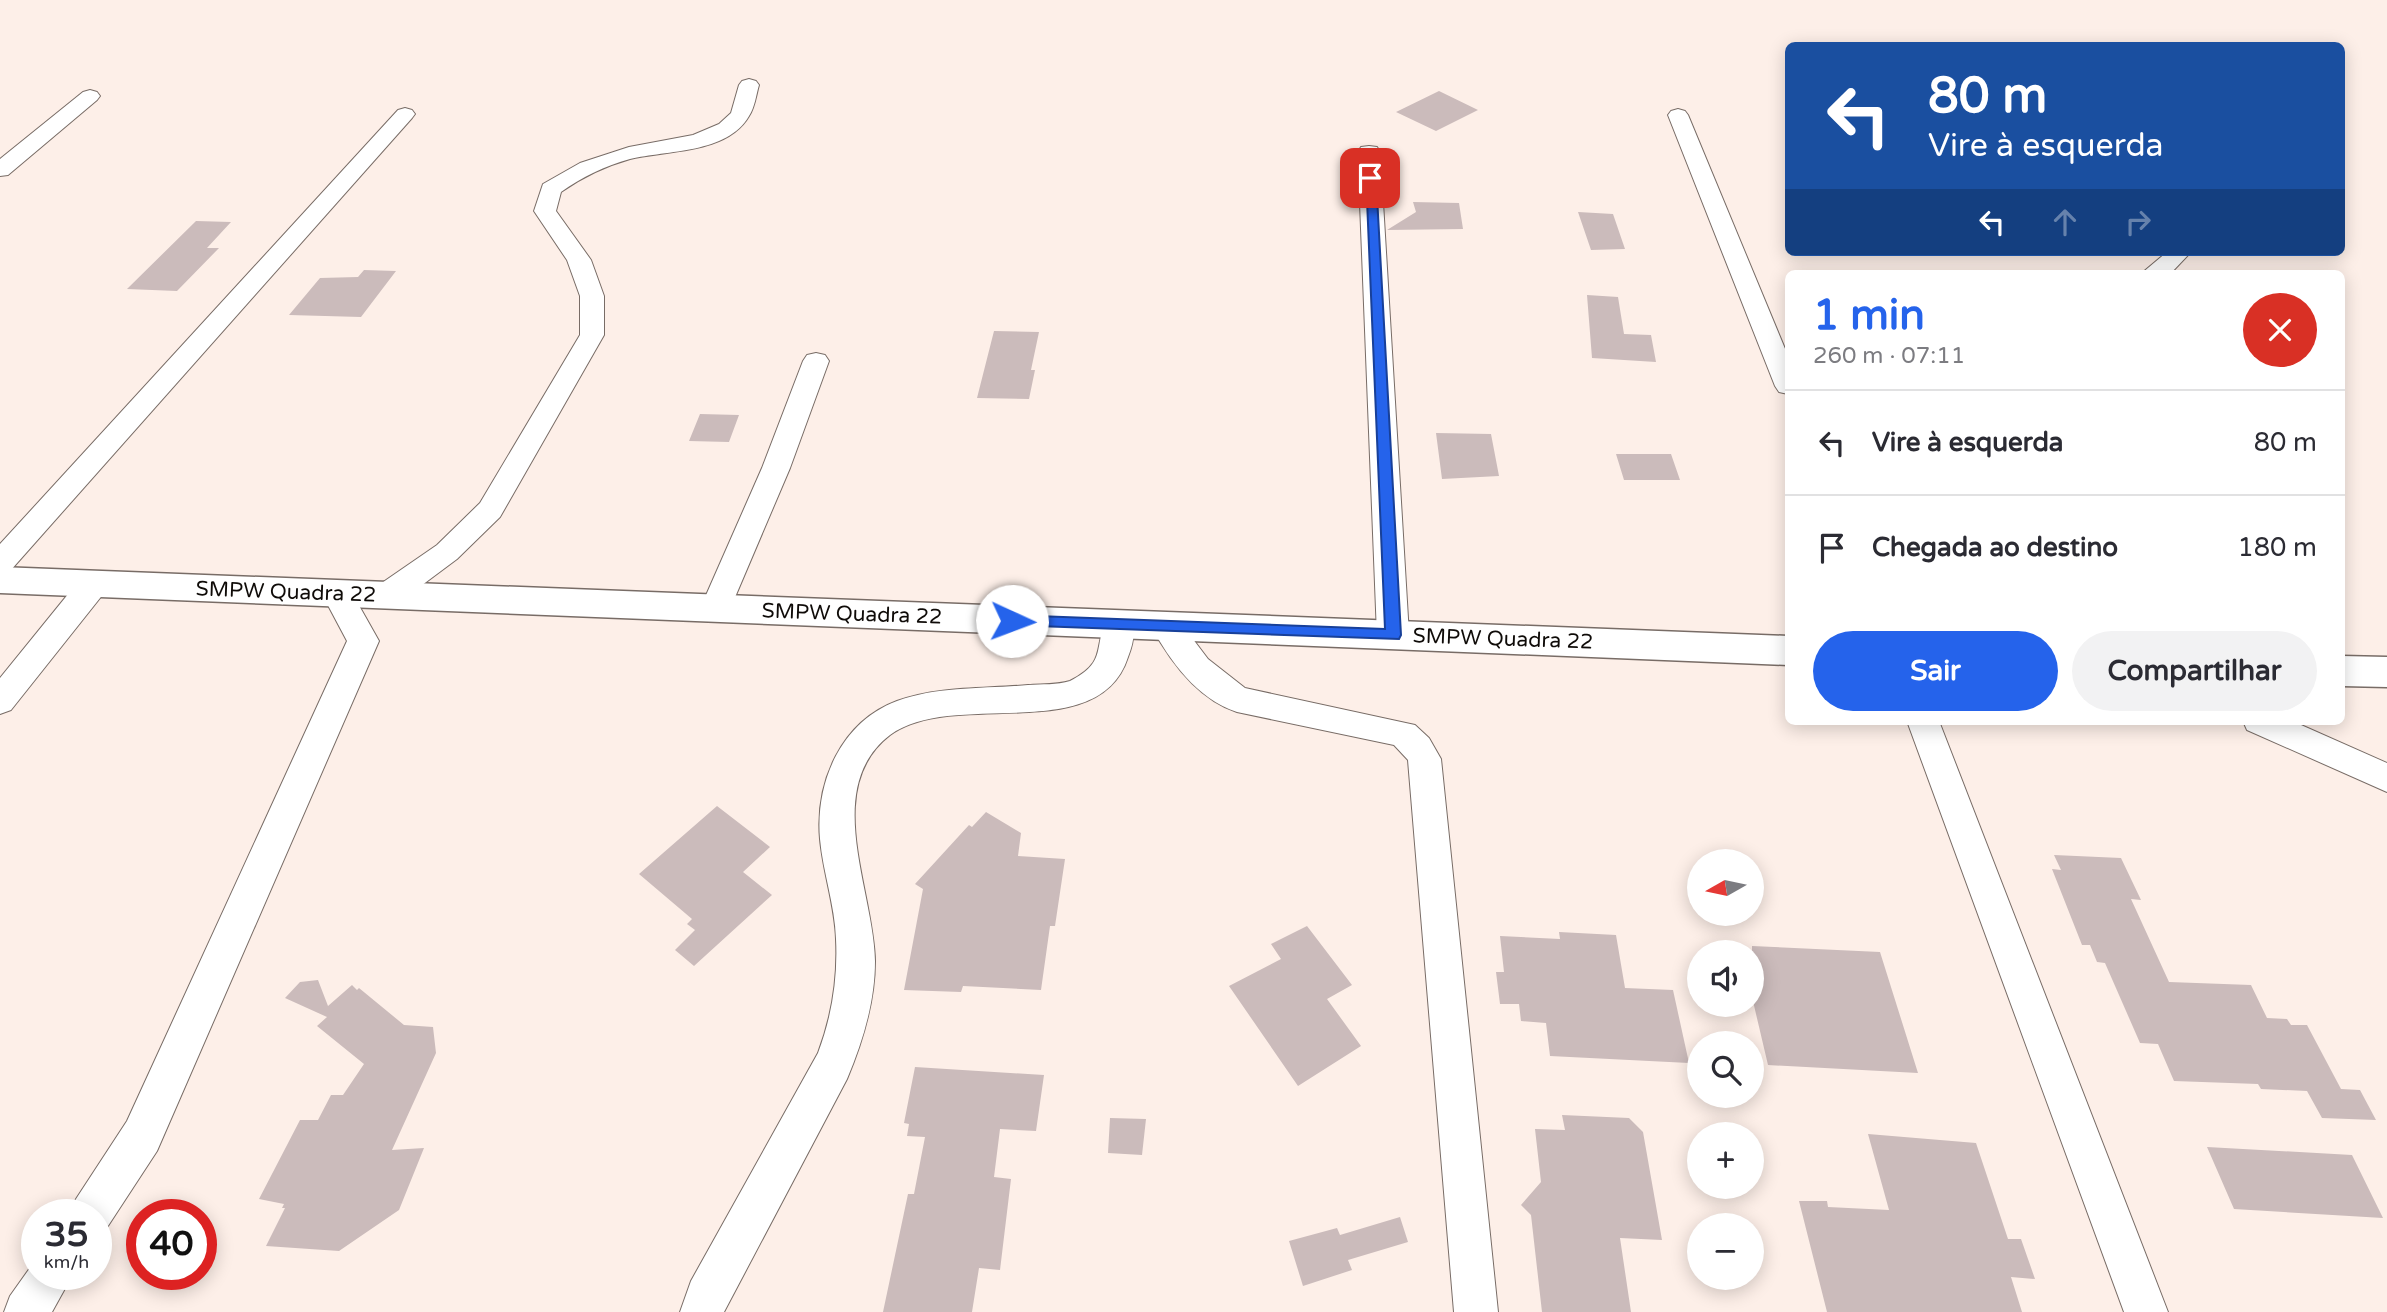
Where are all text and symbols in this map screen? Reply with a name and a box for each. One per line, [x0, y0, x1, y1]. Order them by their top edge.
text: 80 m [1928, 67, 2047, 126]
icon: left [1813, 70, 1904, 161]
text: Vire à esquerda [1928, 127, 2164, 165]
pin [1340, 148, 1400, 208]
icon: arrive [1351, 159, 1389, 197]
icon: left [1973, 203, 2011, 241]
icon: ahead [2046, 203, 2084, 241]
icon: right [2119, 203, 2157, 241]
text: 1 min [1813, 290, 1925, 341]
button: close [2243, 293, 2317, 367]
text: 260 m · 07:11 [1813, 342, 1965, 370]
icon: left [1813, 424, 1851, 462]
text: Vire à esquerda [1872, 427, 2063, 458]
text: 80 m [2254, 427, 2317, 458]
icon: arrive [1813, 529, 1851, 567]
text: Chegada ao destino [1872, 532, 2118, 563]
text: 180 m [2237, 532, 2317, 563]
street label: SMPW Quadra 22 [195, 576, 377, 608]
position arrow [975, 584, 1049, 658]
street label: SMPW Quadra 22 [761, 598, 943, 630]
street label: SMPW Quadra 22 [1412, 623, 1594, 655]
button: Sair [1813, 631, 2058, 711]
button: Compartilhar [2072, 631, 2317, 711]
north arrow [1687, 849, 1764, 926]
map controls [1687, 849, 1764, 1290]
button: sound [1687, 940, 1764, 1017]
button: search [1687, 1031, 1764, 1108]
button: + [1687, 1122, 1764, 1199]
speed limit sign: 40 [126, 1199, 217, 1290]
button: − [1687, 1213, 1764, 1290]
text: 35 [45, 1214, 88, 1256]
text: km/h [44, 1251, 89, 1273]

